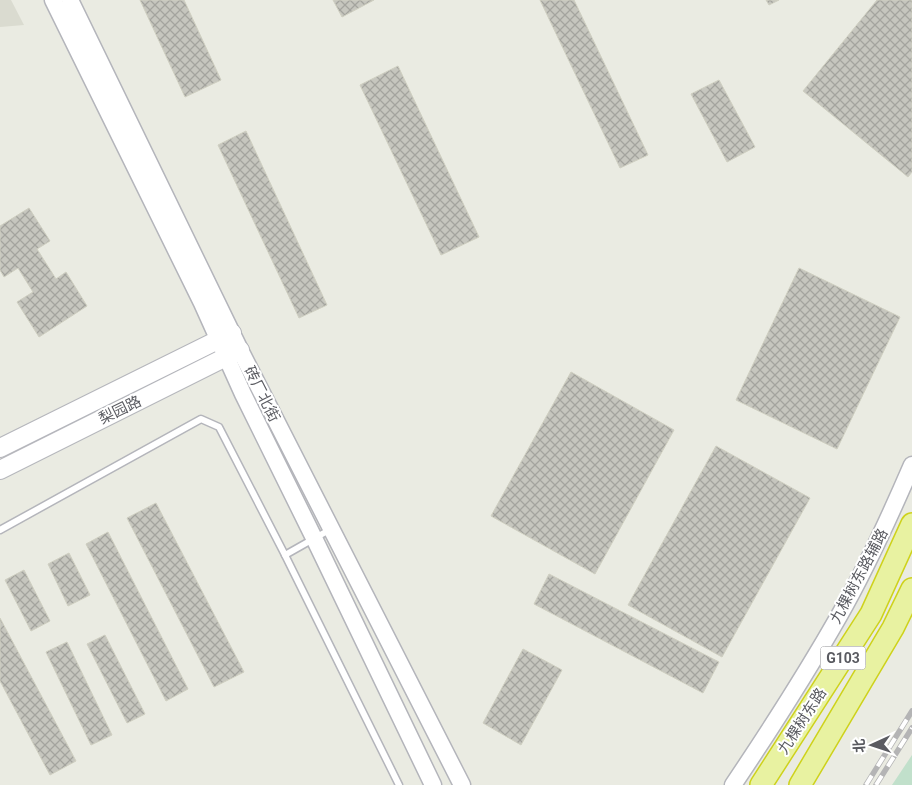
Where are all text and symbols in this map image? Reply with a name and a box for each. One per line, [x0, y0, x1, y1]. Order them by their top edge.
street label: 砖厂北街 [240, 363, 284, 425]
street label: 梨园路 [96, 392, 144, 428]
street label: 九棵树东路辅路 [826, 525, 892, 627]
road number: G103 [820, 646, 866, 670]
street label: 九棵树东路 [774, 685, 830, 757]
north arrow [847, 720, 897, 770]
text: 北 [851, 738, 867, 753]

